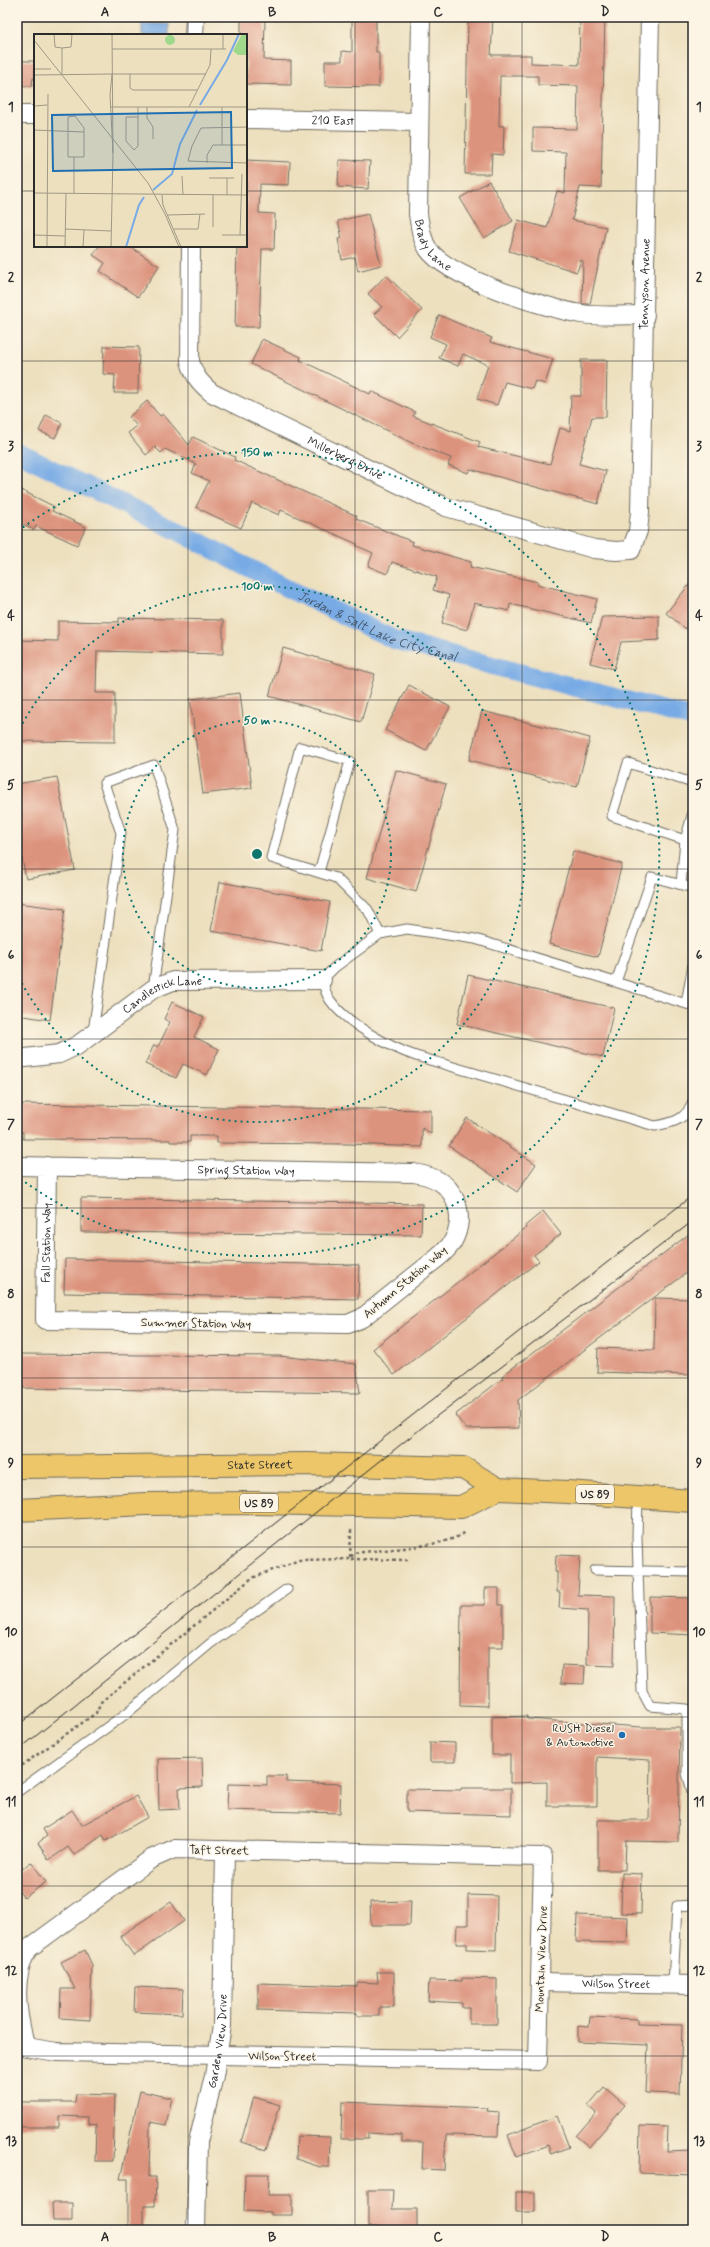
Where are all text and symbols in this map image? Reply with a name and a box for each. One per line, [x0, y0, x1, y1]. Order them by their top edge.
text: A [101, 4, 109, 21]
text: B [268, 4, 277, 21]
text: C [433, 4, 443, 21]
text: D [601, 4, 610, 21]
inset map [34, 34, 247, 247]
text: 1 [8, 99, 14, 116]
text: 1 [696, 99, 702, 116]
street label: 210 East [311, 113, 355, 130]
street label: Brady Lane [410, 218, 454, 276]
street label: Tennyson Avenue [637, 238, 655, 330]
text: 2 [8, 269, 15, 286]
text: 2 [696, 269, 703, 286]
street label: Millerberg Drive [304, 434, 386, 484]
text: 3 [8, 438, 14, 455]
text: 3 [696, 438, 702, 455]
text: 150 m [241, 445, 273, 461]
text: 100 m [241, 579, 274, 595]
water label: Jordan & Salt Lake City Canal [295, 588, 460, 666]
text: 4 [7, 608, 15, 625]
text: 4 [695, 608, 703, 625]
text: 50 m [244, 713, 271, 729]
text: 5 [7, 777, 15, 794]
text: 5 [695, 777, 703, 794]
centre of rings [250, 847, 264, 861]
text: 6 [8, 947, 15, 964]
text: 6 [696, 947, 703, 964]
street label: Candlestick Lane [120, 974, 202, 1018]
text: 7 [7, 1116, 15, 1133]
text: 7 [695, 1116, 703, 1133]
street label: Spring Station Way [197, 1162, 295, 1180]
street label: Fall Station Way [38, 1203, 56, 1283]
street label: Autumn Station Way [360, 1243, 451, 1323]
text: 8 [7, 1286, 15, 1303]
text: 8 [695, 1286, 703, 1303]
street label: Summer Station Way [141, 1315, 251, 1333]
text: 9 [8, 1455, 15, 1472]
text: 9 [696, 1455, 703, 1472]
street label: State Street [227, 1457, 293, 1474]
road number: US 89 [576, 1485, 614, 1503]
road number: US 89 [240, 1494, 278, 1512]
text: 10 [4, 1624, 18, 1641]
text: 10 [692, 1624, 706, 1641]
place label: RUSH Diesel & Automotive [546, 1721, 614, 1751]
marker: RUSH Diesel & Automotive [617, 1730, 627, 1740]
text: 11 [5, 1794, 17, 1811]
text: 11 [693, 1794, 705, 1811]
street label: Taft Street [189, 1842, 249, 1860]
street label: Mountain View Drive [532, 1905, 552, 2013]
text: 12 [5, 1963, 17, 1980]
text: 12 [693, 1963, 705, 1980]
street label: Wilson Street [582, 1976, 651, 1993]
street label: Garden View Drive [204, 1994, 232, 2090]
street label: Wilson Street [248, 2048, 317, 2066]
text: 13 [5, 2133, 17, 2150]
text: 13 [693, 2133, 705, 2150]
text: A [101, 2229, 109, 2246]
text: B [268, 2229, 277, 2246]
text: C [433, 2229, 443, 2246]
text: D [601, 2229, 610, 2246]

